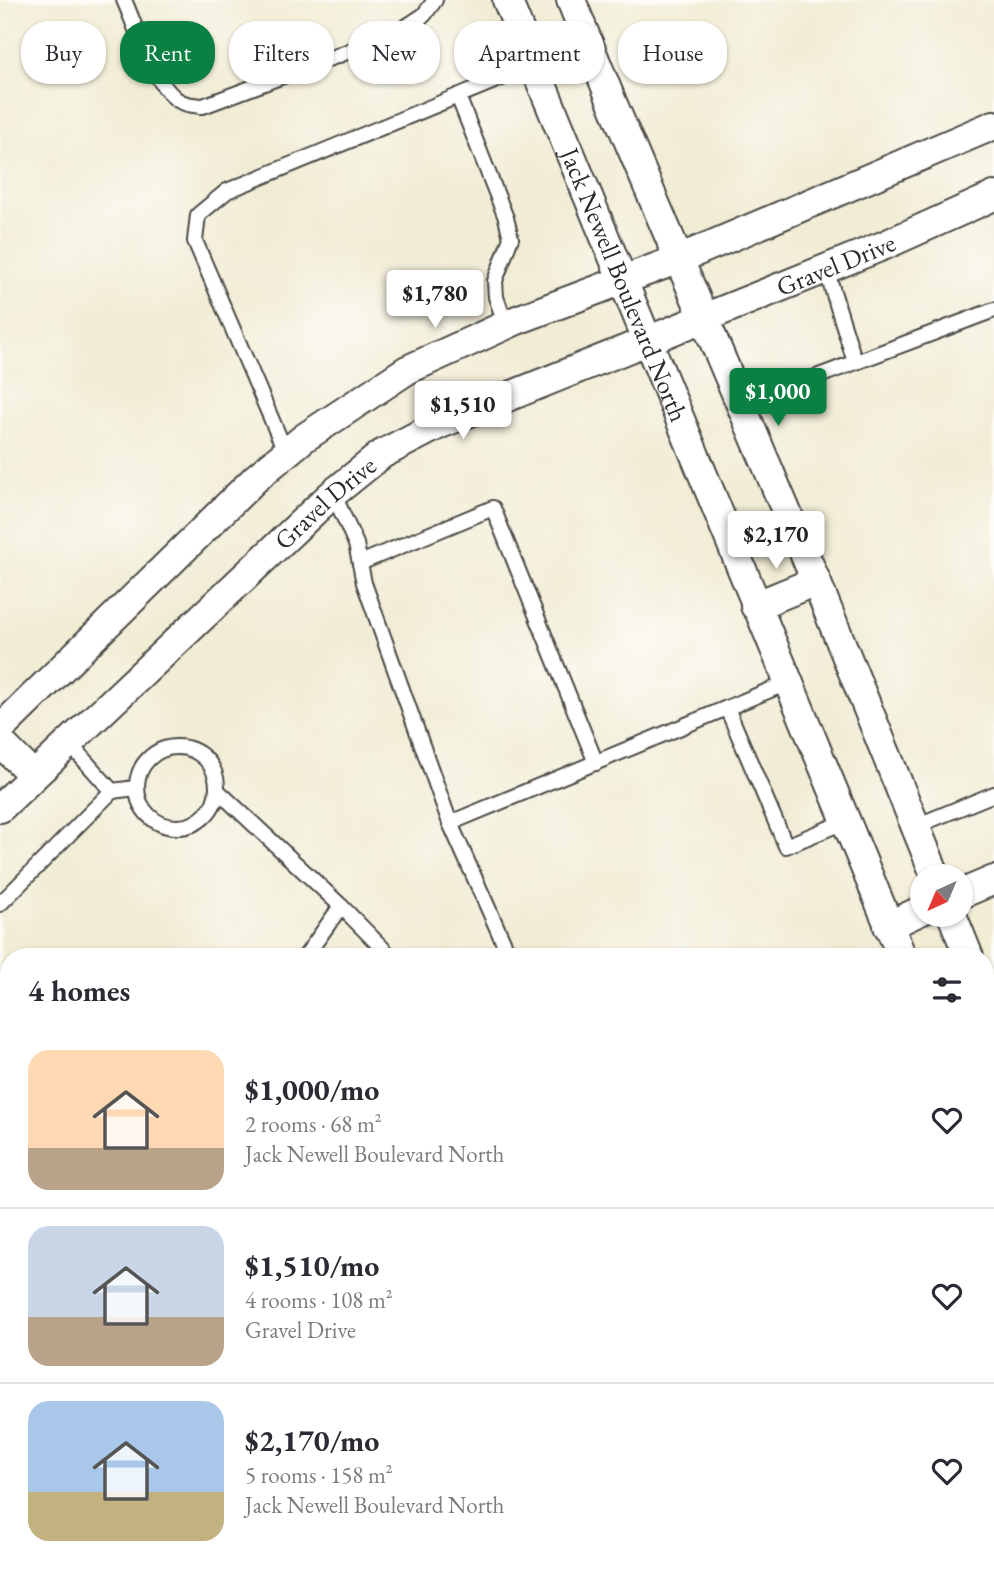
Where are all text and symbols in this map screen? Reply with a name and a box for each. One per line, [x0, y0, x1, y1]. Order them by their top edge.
chip: Buy [21, 21, 106, 84]
chip: Rent [120, 21, 215, 84]
chip: Filters [229, 21, 334, 84]
chip: New [348, 21, 440, 84]
chip: Apartment [454, 21, 604, 84]
chip: House [618, 21, 727, 84]
street label: Jack Newell Boulevard North [552, 141, 696, 427]
street label: Gravel Drive [771, 225, 901, 304]
pin: $1,780 [378, 270, 492, 330]
text: $1,780 [403, 278, 467, 308]
pin: $1,000 [721, 368, 835, 428]
text: $1,000 [746, 376, 810, 406]
pin: $1,510 [406, 382, 520, 441]
text: $1,510 [431, 389, 495, 419]
street label: Gravel Drive [267, 448, 383, 557]
pin: $2,170 [719, 512, 833, 571]
text: $2,170 [744, 519, 808, 549]
north arrow [910, 864, 973, 928]
map controls [910, 864, 973, 927]
text: 4 homes [28, 971, 130, 1010]
icon: filters [928, 971, 966, 1009]
text: $1,000/mo [245, 1070, 379, 1109]
icon: home [84, 1078, 168, 1162]
icon: heart [928, 1101, 966, 1139]
text: 2 rooms · 68 m² [245, 1109, 382, 1139]
text: Jack Newell Boulevard North [245, 1139, 504, 1169]
text: $1,510/mo [245, 1246, 379, 1285]
icon: home [84, 1254, 168, 1338]
icon: heart [928, 1277, 966, 1315]
text: 4 rooms · 108 m² [245, 1285, 393, 1315]
text: Gravel Drive [245, 1315, 356, 1345]
text: $2,170/mo [245, 1421, 379, 1460]
icon: home [84, 1429, 168, 1513]
icon: heart [928, 1452, 966, 1490]
text: 5 rooms · 158 m² [245, 1460, 393, 1490]
text: Jack Newell Boulevard North [245, 1490, 504, 1520]

